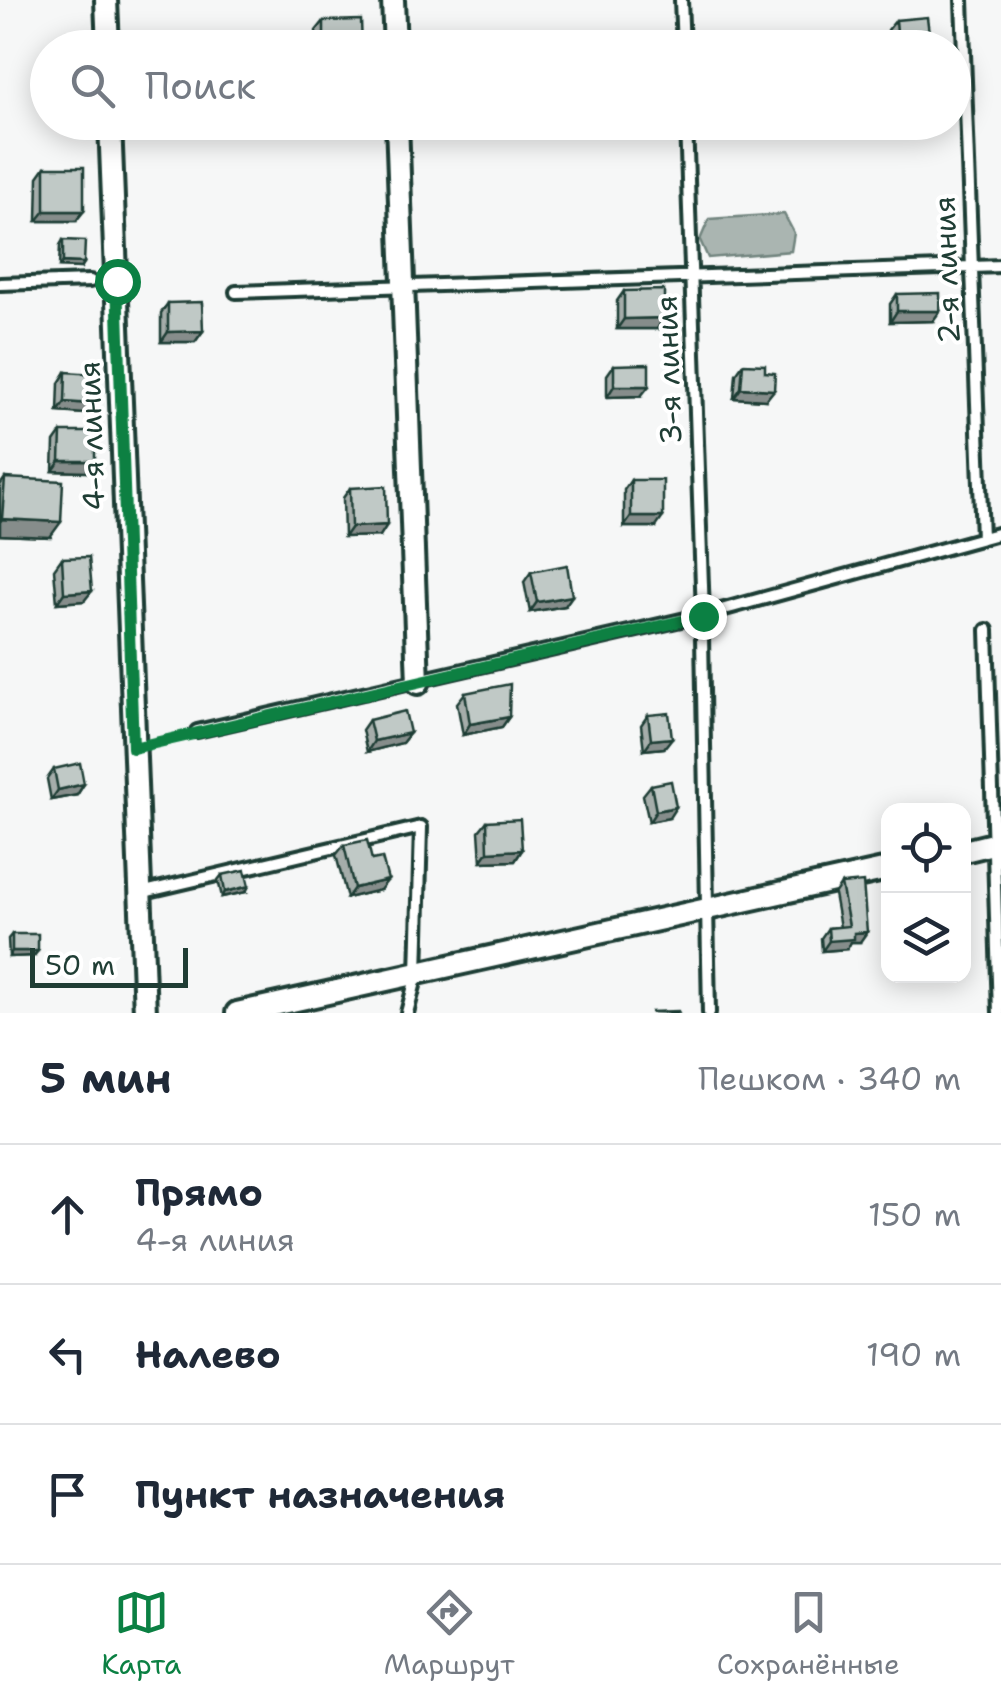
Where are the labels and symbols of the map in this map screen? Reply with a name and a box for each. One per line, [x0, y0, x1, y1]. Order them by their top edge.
street label: 2-я линия [923, 195, 970, 345]
route start [95, 259, 141, 305]
street label: 3-я линия [645, 295, 692, 445]
street label: 4-я линия [68, 360, 115, 512]
route end [681, 594, 727, 640]
scale bar [30, 943, 188, 988]

